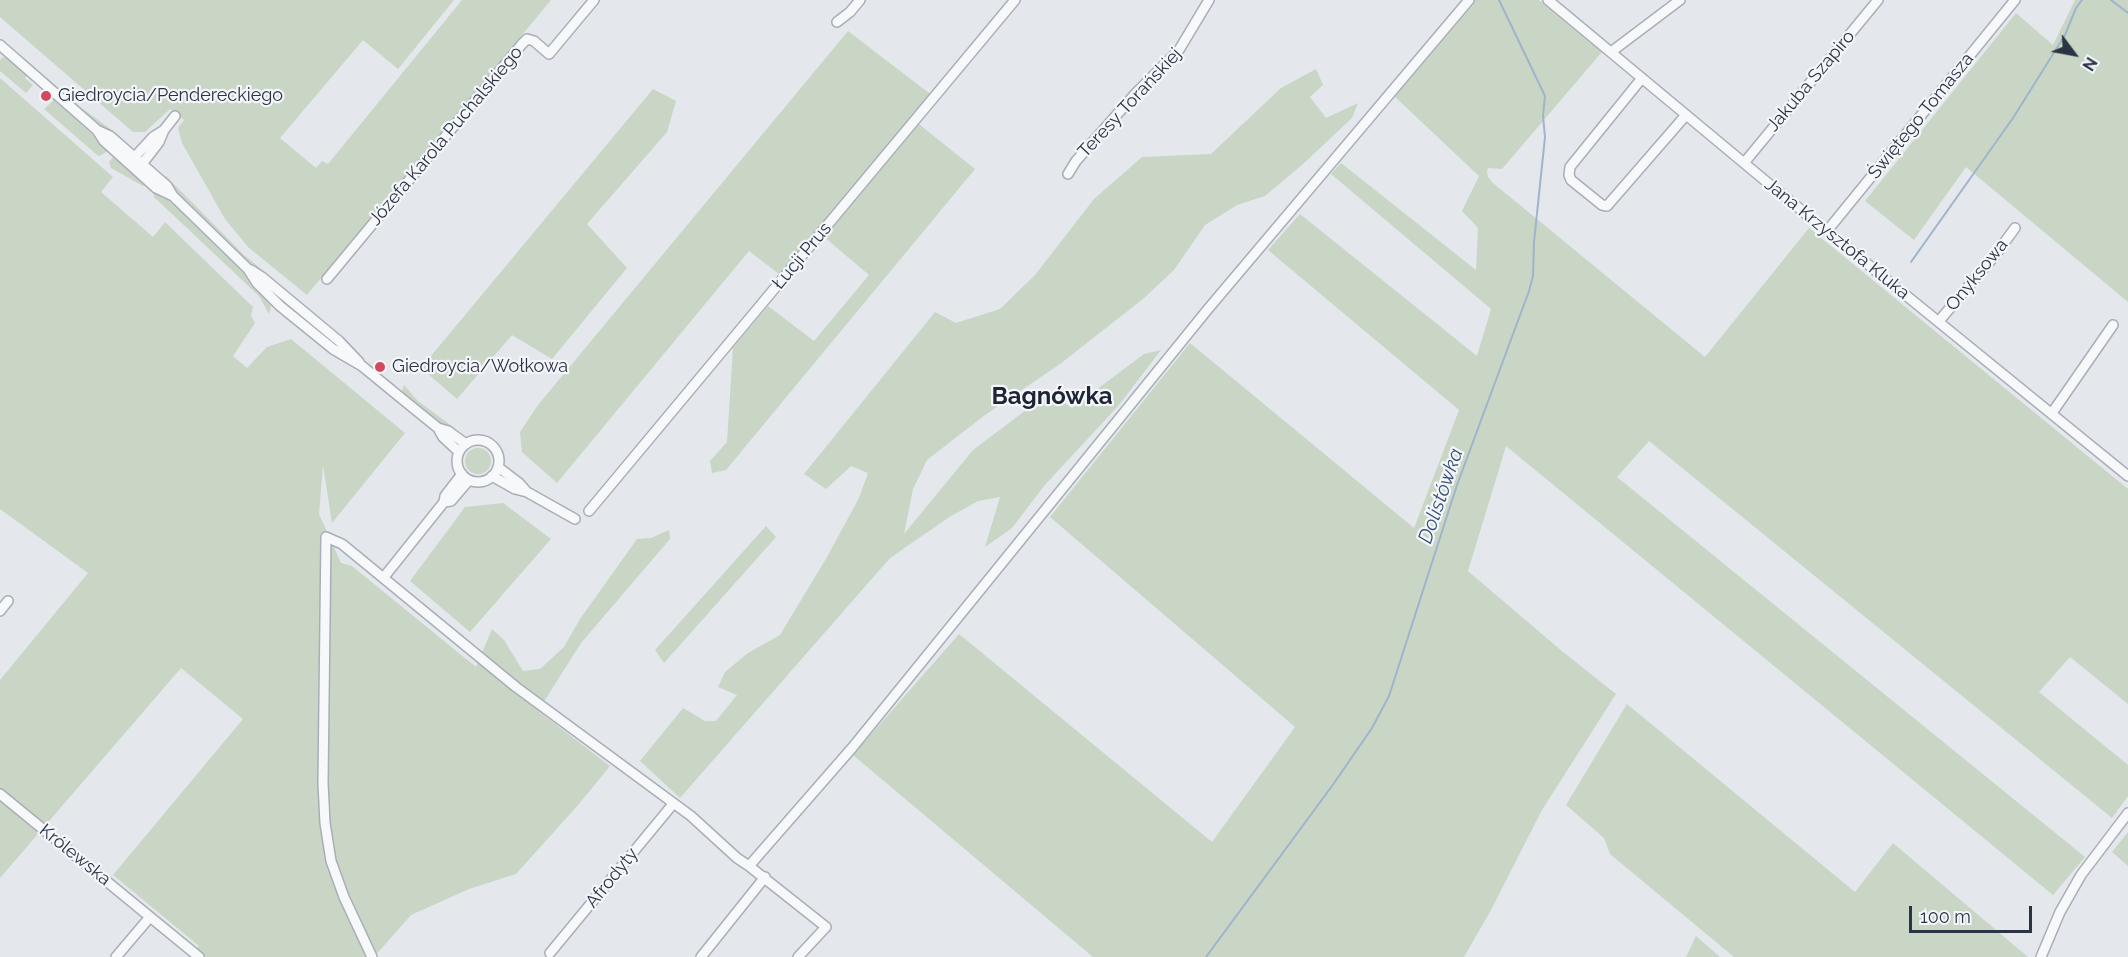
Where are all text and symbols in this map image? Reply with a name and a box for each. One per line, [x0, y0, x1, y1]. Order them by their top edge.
north arrow [2044, 24, 2104, 84]
street label: Jakuba Szapiro [1762, 26, 1860, 136]
street label: Józefa Karola Puchalskiego [365, 42, 527, 230]
street label: Teresy Torańskiej [1074, 44, 1186, 162]
street label: Świętego Tomasza [1864, 49, 1978, 183]
text: N [2078, 54, 2101, 74]
place label: Giedroycia/Pendereckiego [58, 85, 283, 107]
marker: Giedroycia/Pendereckiego [39, 89, 53, 103]
street label: Jana Krzysztofa Kluka [1760, 174, 1914, 304]
street label: Łucji Prus [768, 218, 836, 294]
street label: Onyksowa [1941, 235, 2013, 315]
place label: Giedroycia/Wołkowa [392, 356, 568, 378]
marker: Giedroycia/Wołkowa [373, 360, 387, 374]
district label: Bagnówka [991, 383, 1113, 411]
water label: Dolistówka [1414, 445, 1468, 547]
street label: Królewska [35, 820, 115, 890]
street label: Afrodyty [581, 843, 643, 913]
scale bar [1912, 894, 2035, 932]
text: 100 m [1920, 906, 1971, 927]

